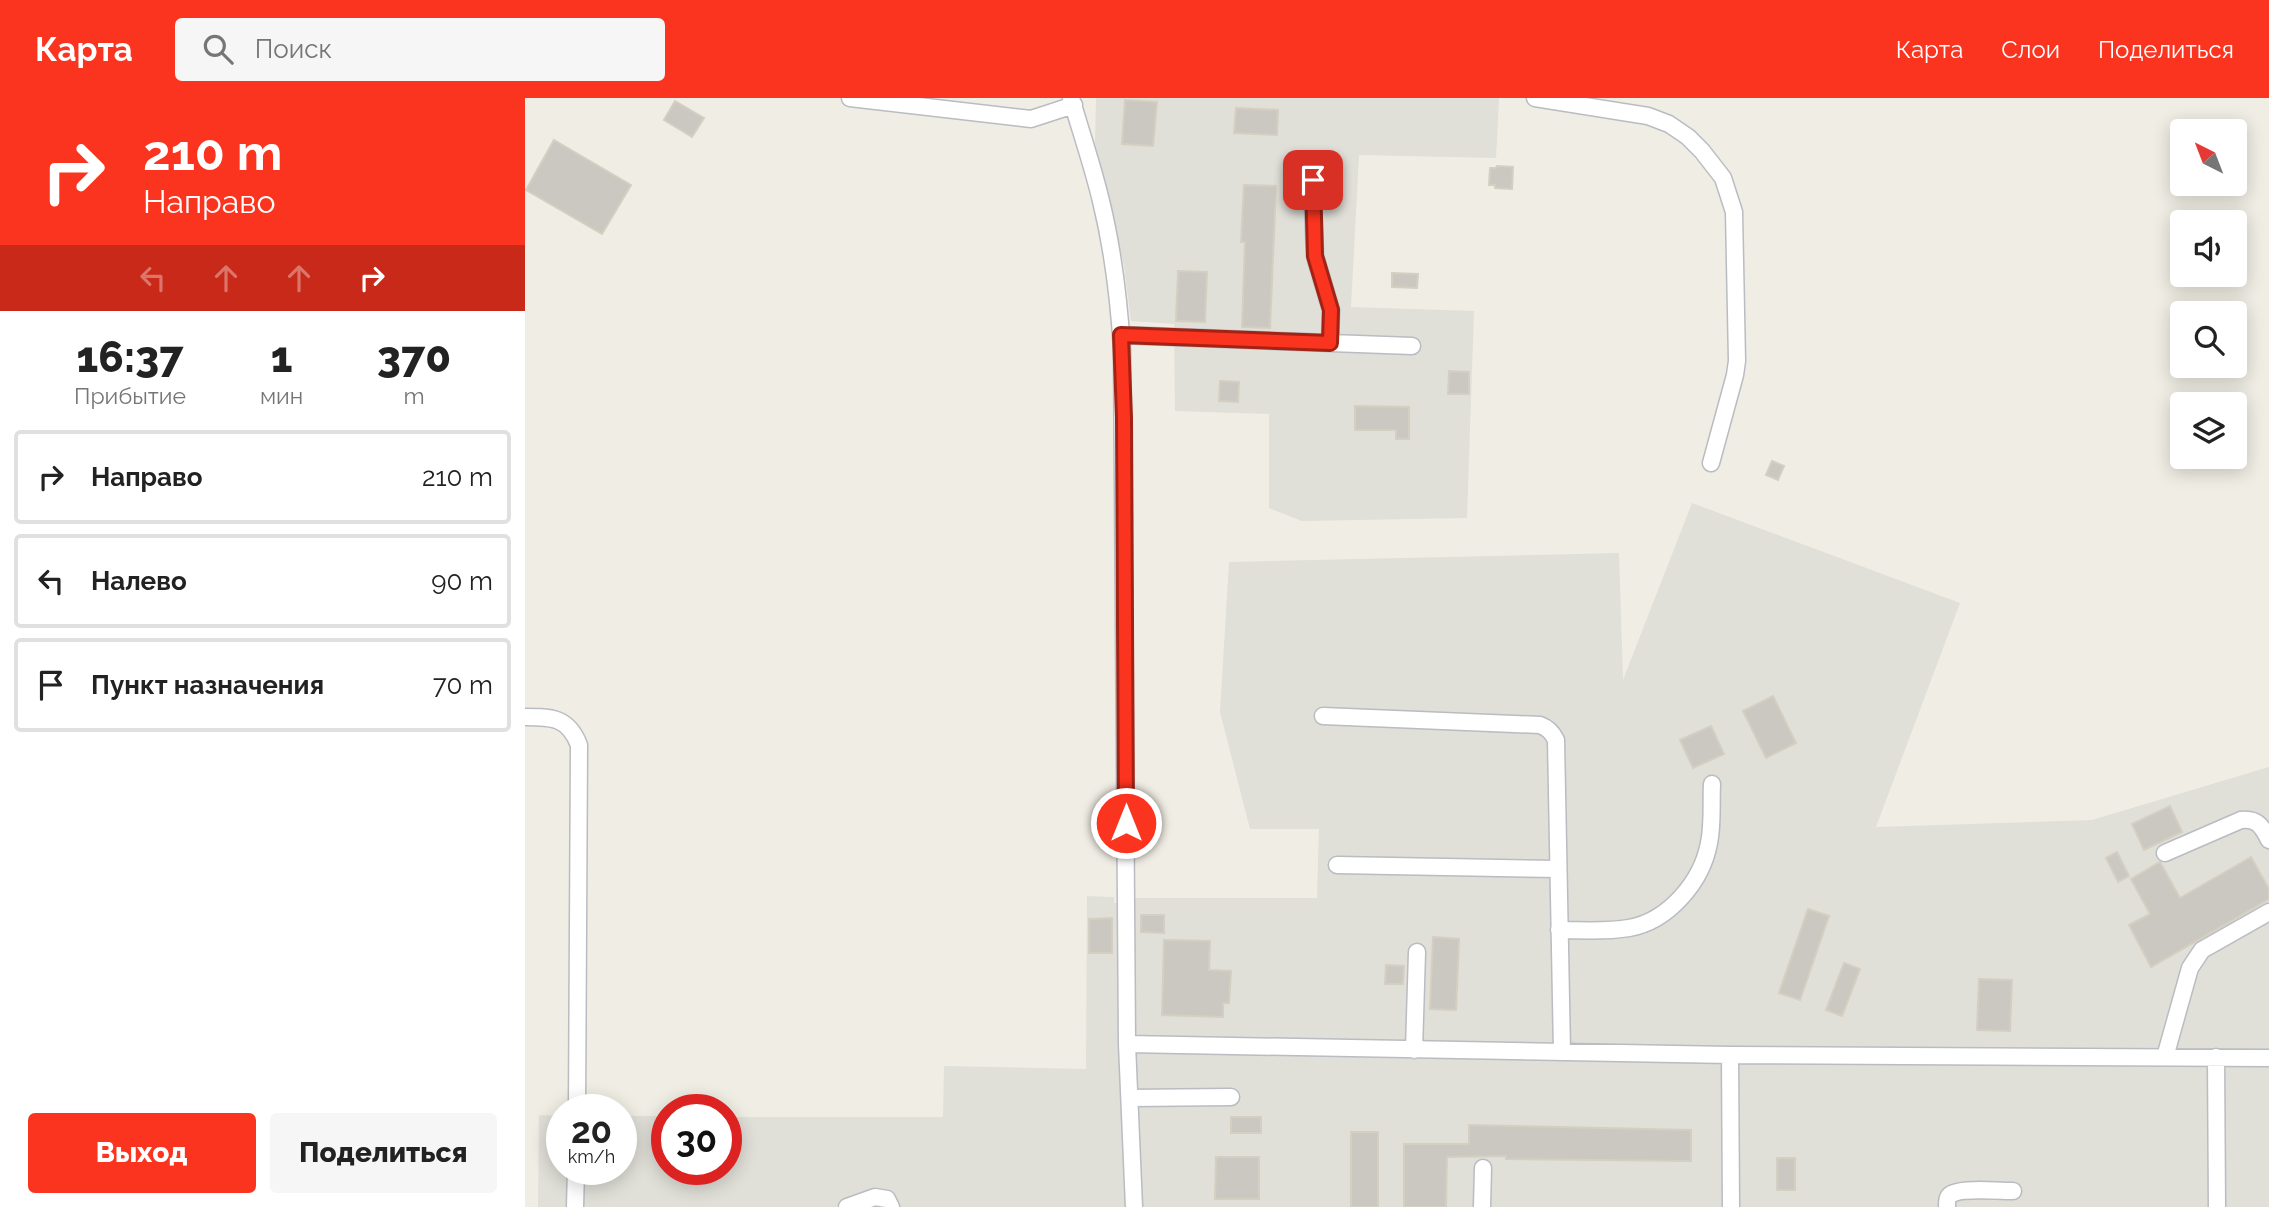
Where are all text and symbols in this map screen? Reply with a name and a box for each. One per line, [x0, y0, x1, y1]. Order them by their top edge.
search box [175, 18, 665, 81]
text: Карта [35, 30, 133, 69]
icon: search [199, 30, 237, 68]
text: Поиск [255, 34, 332, 64]
text: Карта [1896, 35, 1963, 64]
text: Слои [2001, 35, 2060, 64]
text: Поделиться [2098, 35, 2234, 64]
north arrow [2170, 119, 2247, 196]
map controls [2170, 119, 2247, 469]
text: 210 m [143, 124, 282, 181]
icon: right [28, 126, 119, 217]
pin [1283, 150, 1343, 210]
icon: arrive [1294, 161, 1332, 199]
text: Направо [143, 183, 275, 220]
button: sound [2170, 210, 2247, 287]
icon: left [134, 259, 172, 297]
icon: ahead [207, 259, 245, 297]
icon: ahead [280, 259, 318, 297]
icon: right [353, 259, 391, 297]
button: search [2170, 301, 2247, 378]
text: 16:37 [77, 333, 183, 382]
text: 1 [271, 333, 292, 382]
text: 370 [377, 333, 451, 382]
text: Прибытие [74, 382, 186, 409]
text: мин [260, 382, 303, 409]
text: m [403, 382, 425, 409]
button: layers [2170, 392, 2247, 469]
icon: right [32, 458, 70, 496]
text: Направо [91, 462, 202, 492]
text: 210 m [422, 462, 493, 492]
icon: left [32, 562, 70, 600]
text: Налево [91, 566, 187, 596]
text: 90 m [431, 566, 493, 596]
icon: arrive [32, 666, 70, 704]
text: Пункт назначения [91, 670, 324, 700]
text: 70 m [433, 670, 493, 700]
position arrow [1089, 786, 1163, 860]
speed limit sign: 30 [651, 1094, 742, 1185]
text: 20 [571, 1110, 612, 1151]
button: Выход [28, 1113, 256, 1193]
button: Поделиться [270, 1113, 497, 1193]
text: km/h [568, 1146, 615, 1167]

